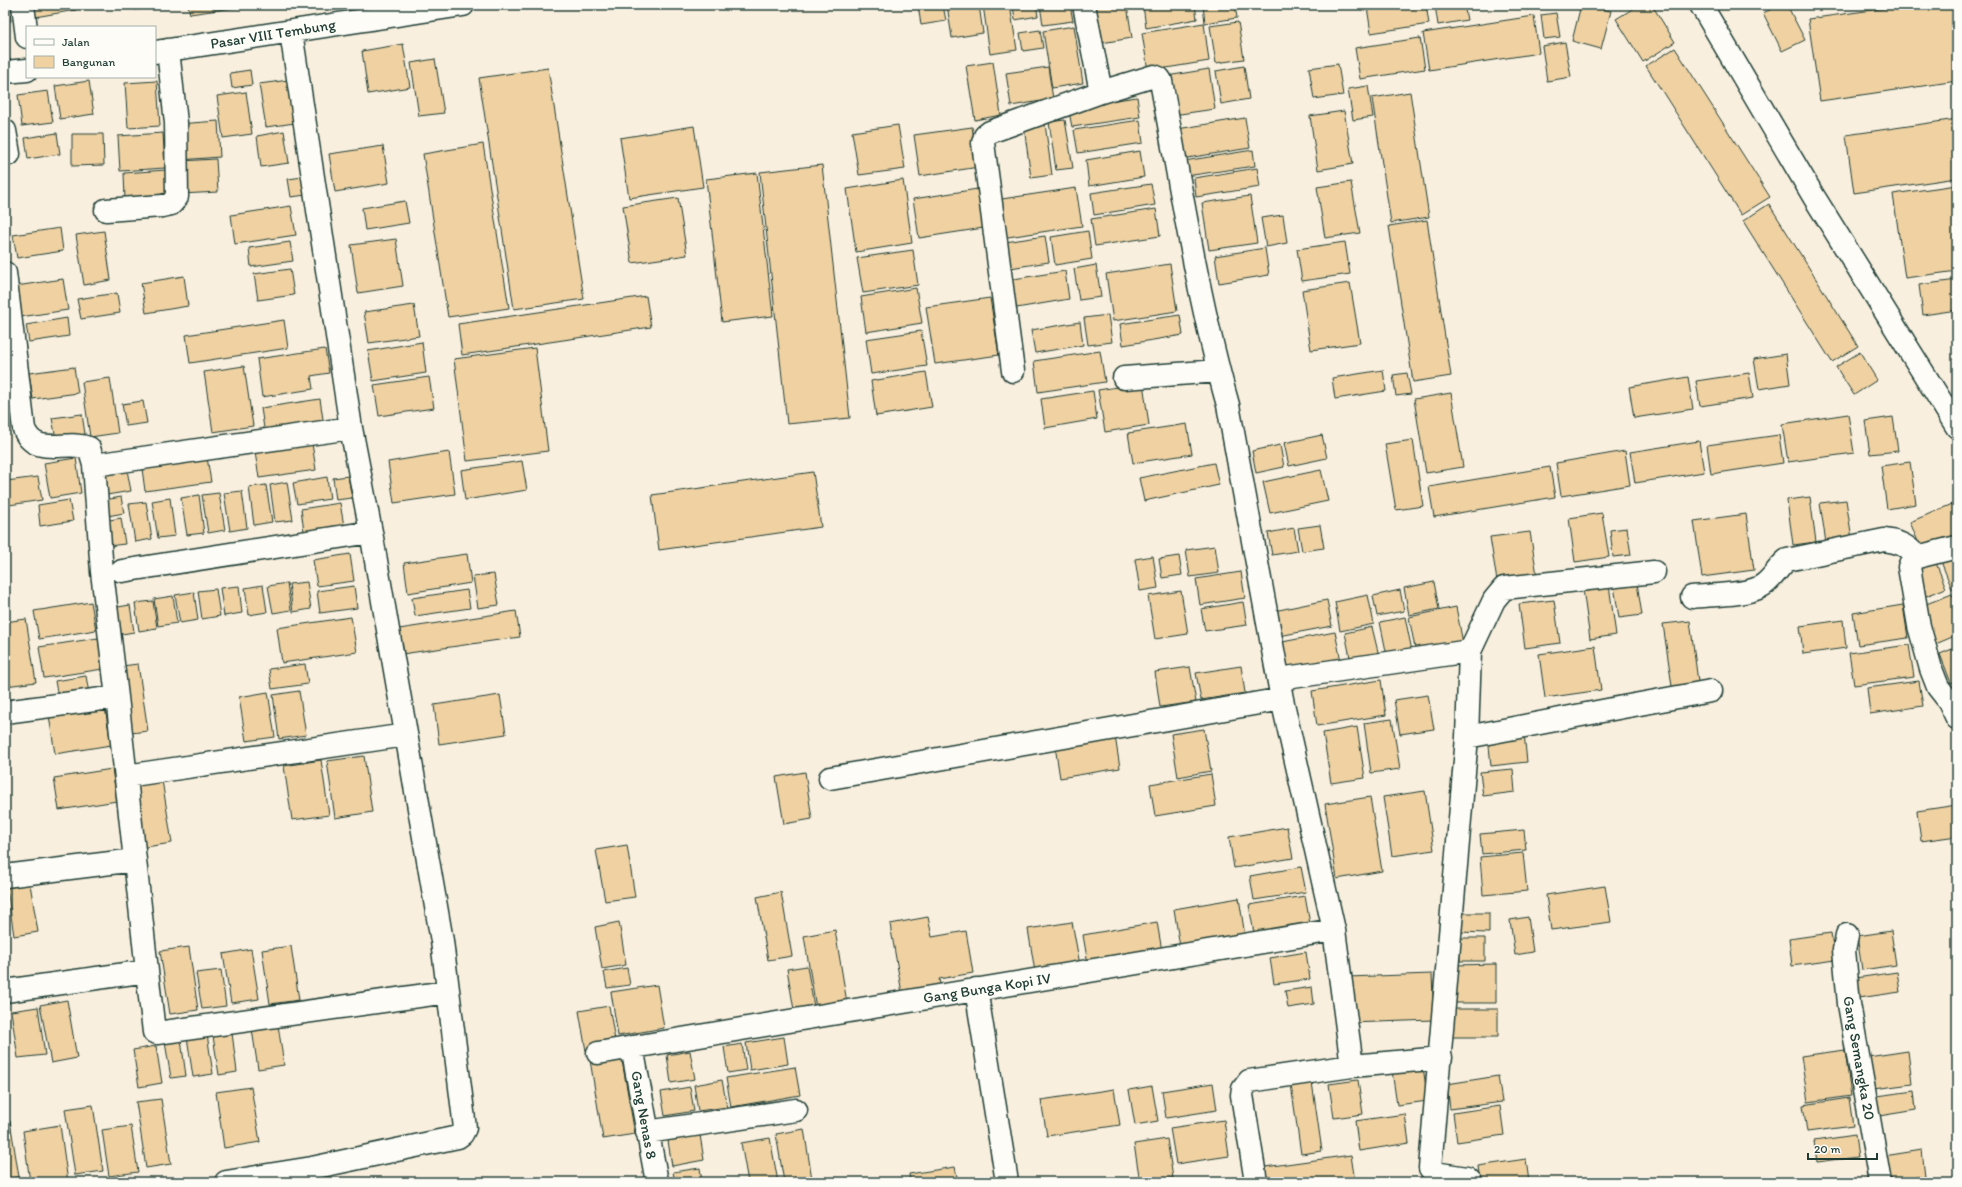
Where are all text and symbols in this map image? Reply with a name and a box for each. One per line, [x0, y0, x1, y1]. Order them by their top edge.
street label: Pasar VIII Tembung [209, 15, 337, 53]
legend [26, 26, 156, 78]
text: Jalan [62, 35, 90, 49]
text: Bangunan [62, 55, 115, 69]
street label: Gang Bunga Kopi IV [922, 969, 1052, 1007]
street label: Gang Semangka 20 [1839, 995, 1879, 1121]
street label: Gang Nenas 8 [627, 1069, 661, 1161]
scale bar [1808, 1135, 1877, 1161]
text: 20 m [1814, 1142, 1841, 1156]

